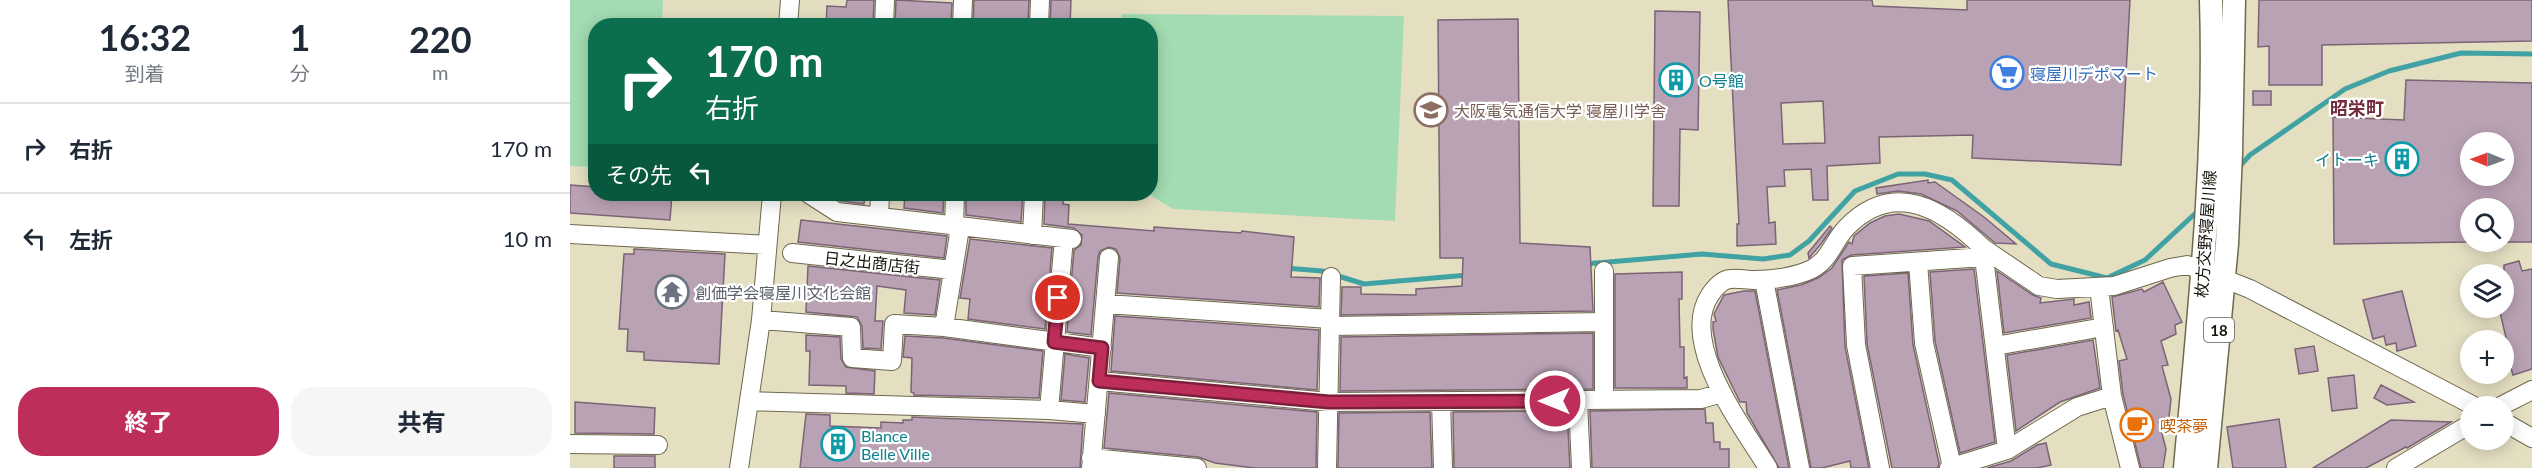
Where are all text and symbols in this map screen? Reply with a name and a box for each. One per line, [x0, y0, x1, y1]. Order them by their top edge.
text: 16:32 [98, 15, 191, 59]
text: 1 [290, 15, 311, 59]
text: 220 [409, 17, 472, 61]
text: 170 m [705, 36, 823, 86]
icon: right [606, 42, 684, 120]
supermarket icon: 寝屋川デポマート [1989, 55, 2025, 91]
text: m [432, 60, 448, 84]
text: 到着 [125, 61, 165, 85]
text: 分 [290, 61, 310, 85]
building icon: O号館 [1658, 62, 1694, 98]
place label: 寝屋川デポマート [2030, 64, 2158, 83]
place label: O号館 [1699, 71, 1744, 90]
text: 右折 [705, 91, 759, 124]
school or university icon: 大阪電気通信大学 寝屋川学舎 [1413, 92, 1449, 128]
district label: 昭栄町 [2330, 97, 2384, 119]
place label: 大阪電気通信大学 寝屋川学舎 [1454, 101, 1666, 120]
icon: right [18, 132, 51, 165]
north arrow [2460, 132, 2514, 186]
map controls [2460, 132, 2514, 450]
text: 170 m [490, 135, 552, 162]
text: 右折 [69, 136, 113, 163]
building icon: イトーキ [2384, 141, 2420, 177]
place label: イトーキ [2315, 150, 2379, 169]
icon: left [684, 156, 717, 189]
text: その先 [606, 161, 672, 188]
street label: 枚方交野寝屋川線 [2191, 169, 2219, 299]
button: search [2460, 198, 2514, 252]
icon: left [18, 222, 51, 255]
text: 10 m [503, 225, 552, 252]
text: 左折 [69, 226, 113, 253]
street label: 日之出商店街 [823, 248, 921, 276]
button: layers [2460, 264, 2514, 318]
pin [1032, 272, 1083, 323]
temple icon: 創価学会寝屋川文化会館 [654, 274, 690, 310]
icon: arrive [1041, 281, 1074, 314]
place label: 創価学会寝屋川文化会館 [695, 283, 871, 302]
road number: 18 [2204, 318, 2234, 342]
button: + [2460, 330, 2514, 384]
position arrow [1523, 369, 1587, 433]
button: 終了 [18, 387, 279, 456]
button: 共有 [291, 387, 552, 456]
button: − [2460, 396, 2514, 450]
cafe icon: 喫茶夢 [2119, 407, 2155, 443]
place label: 喫茶夢 [2160, 416, 2208, 435]
building icon: Blance Belle Ville [820, 426, 856, 462]
place label: Blance Belle Ville [861, 426, 930, 463]

